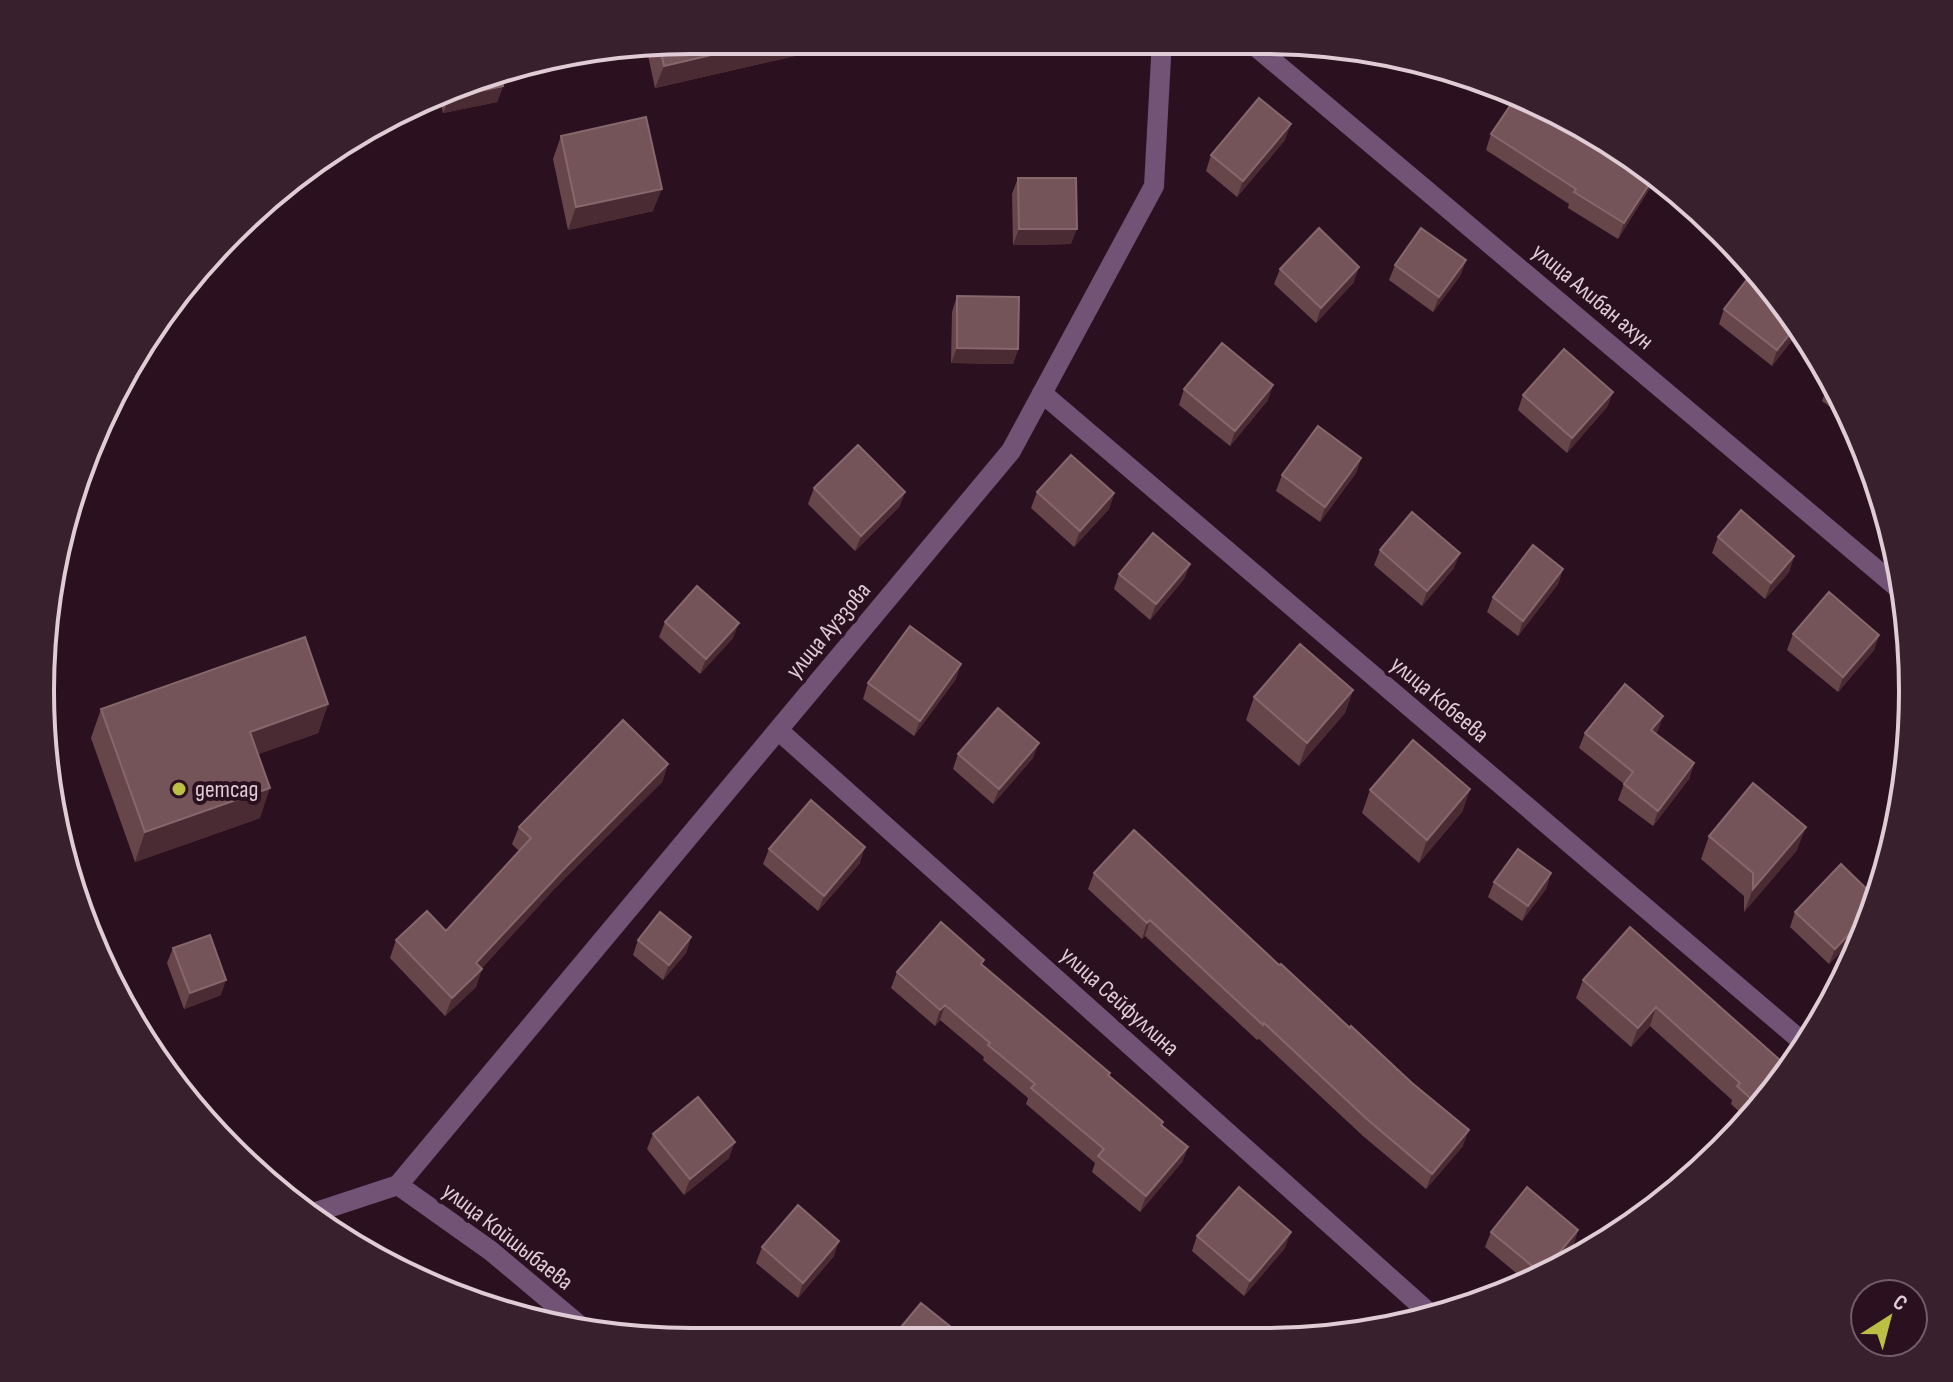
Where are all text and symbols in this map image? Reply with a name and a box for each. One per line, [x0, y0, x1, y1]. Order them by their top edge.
street label: улица Алибан ахун [1526, 237, 1659, 356]
street label: улица Ауэзова [780, 576, 877, 684]
street label: улица Кобеева [1385, 650, 1495, 749]
place label: детсад [195, 775, 258, 804]
marker: детсад [170, 780, 188, 798]
street label: улица Сейфуллина [1054, 940, 1185, 1062]
street label: улица Койшыбаева [436, 1176, 579, 1296]
north arrow [1849, 1278, 1929, 1358]
text: С [1887, 1289, 1912, 1317]

